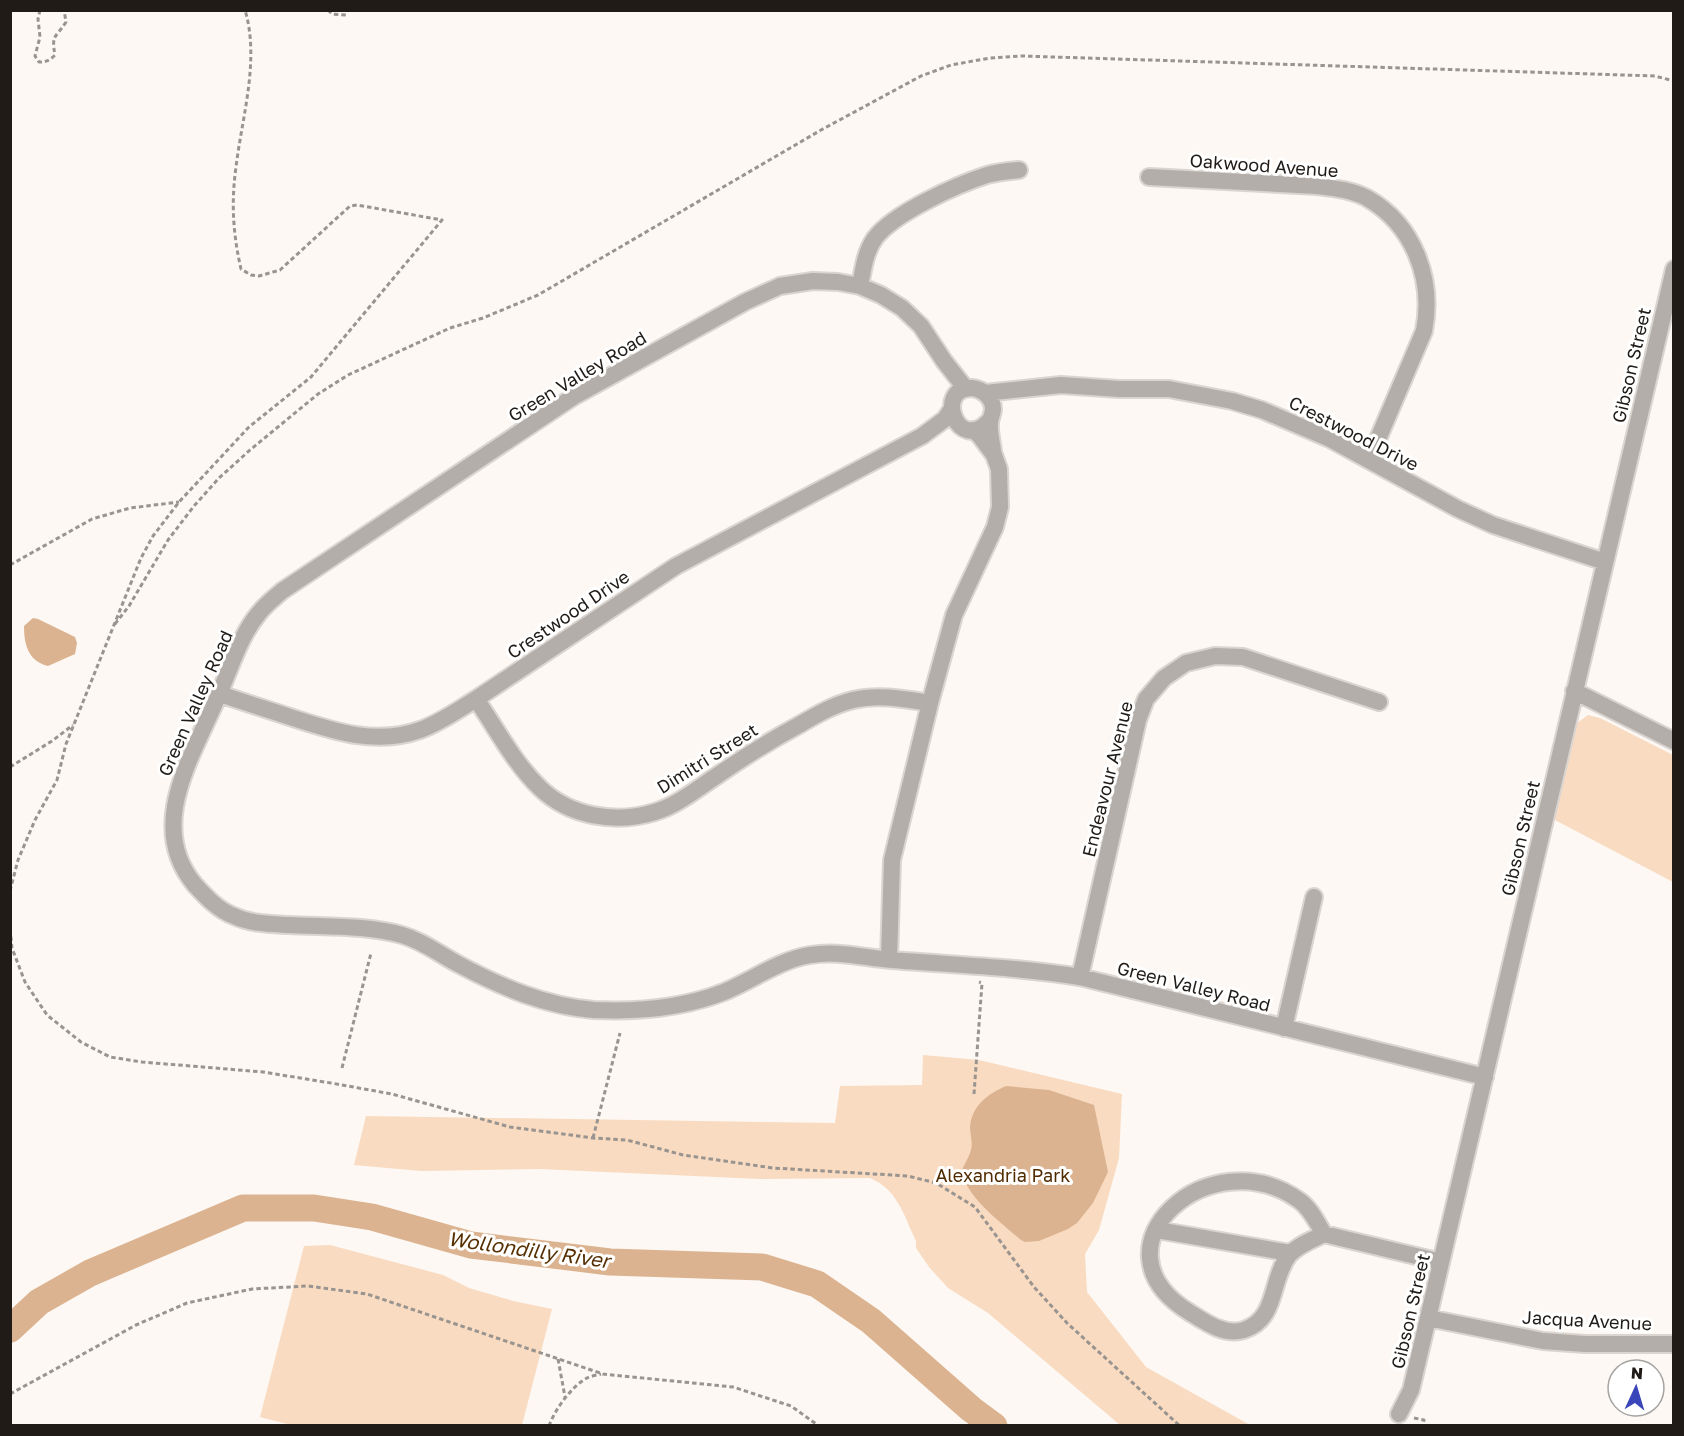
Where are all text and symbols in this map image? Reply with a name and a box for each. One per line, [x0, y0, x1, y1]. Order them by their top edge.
street label: Oakwood Avenue [1189, 149, 1339, 181]
street label: Gibson Street [1607, 305, 1655, 425]
street label: Green Valley Road [504, 326, 650, 426]
street label: Crestwood Drive [1285, 391, 1423, 475]
street label: Crestwood Drive [503, 565, 633, 663]
street label: Green Valley Road [153, 627, 237, 779]
street label: Endeavour Avenue [1077, 699, 1137, 859]
street label: Dimitri Street [652, 718, 762, 798]
street label: Gibson Street [1496, 778, 1544, 898]
street label: Green Valley Road [1115, 956, 1273, 1016]
park label: Alexandria Park [936, 1164, 1070, 1186]
water label: Wollondilly River [447, 1226, 614, 1274]
street label: Gibson Street [1386, 1251, 1434, 1371]
street label: Jacqua Avenue [1521, 1306, 1653, 1334]
north arrow [1606, 1358, 1666, 1418]
text: N [1630, 1363, 1644, 1383]

